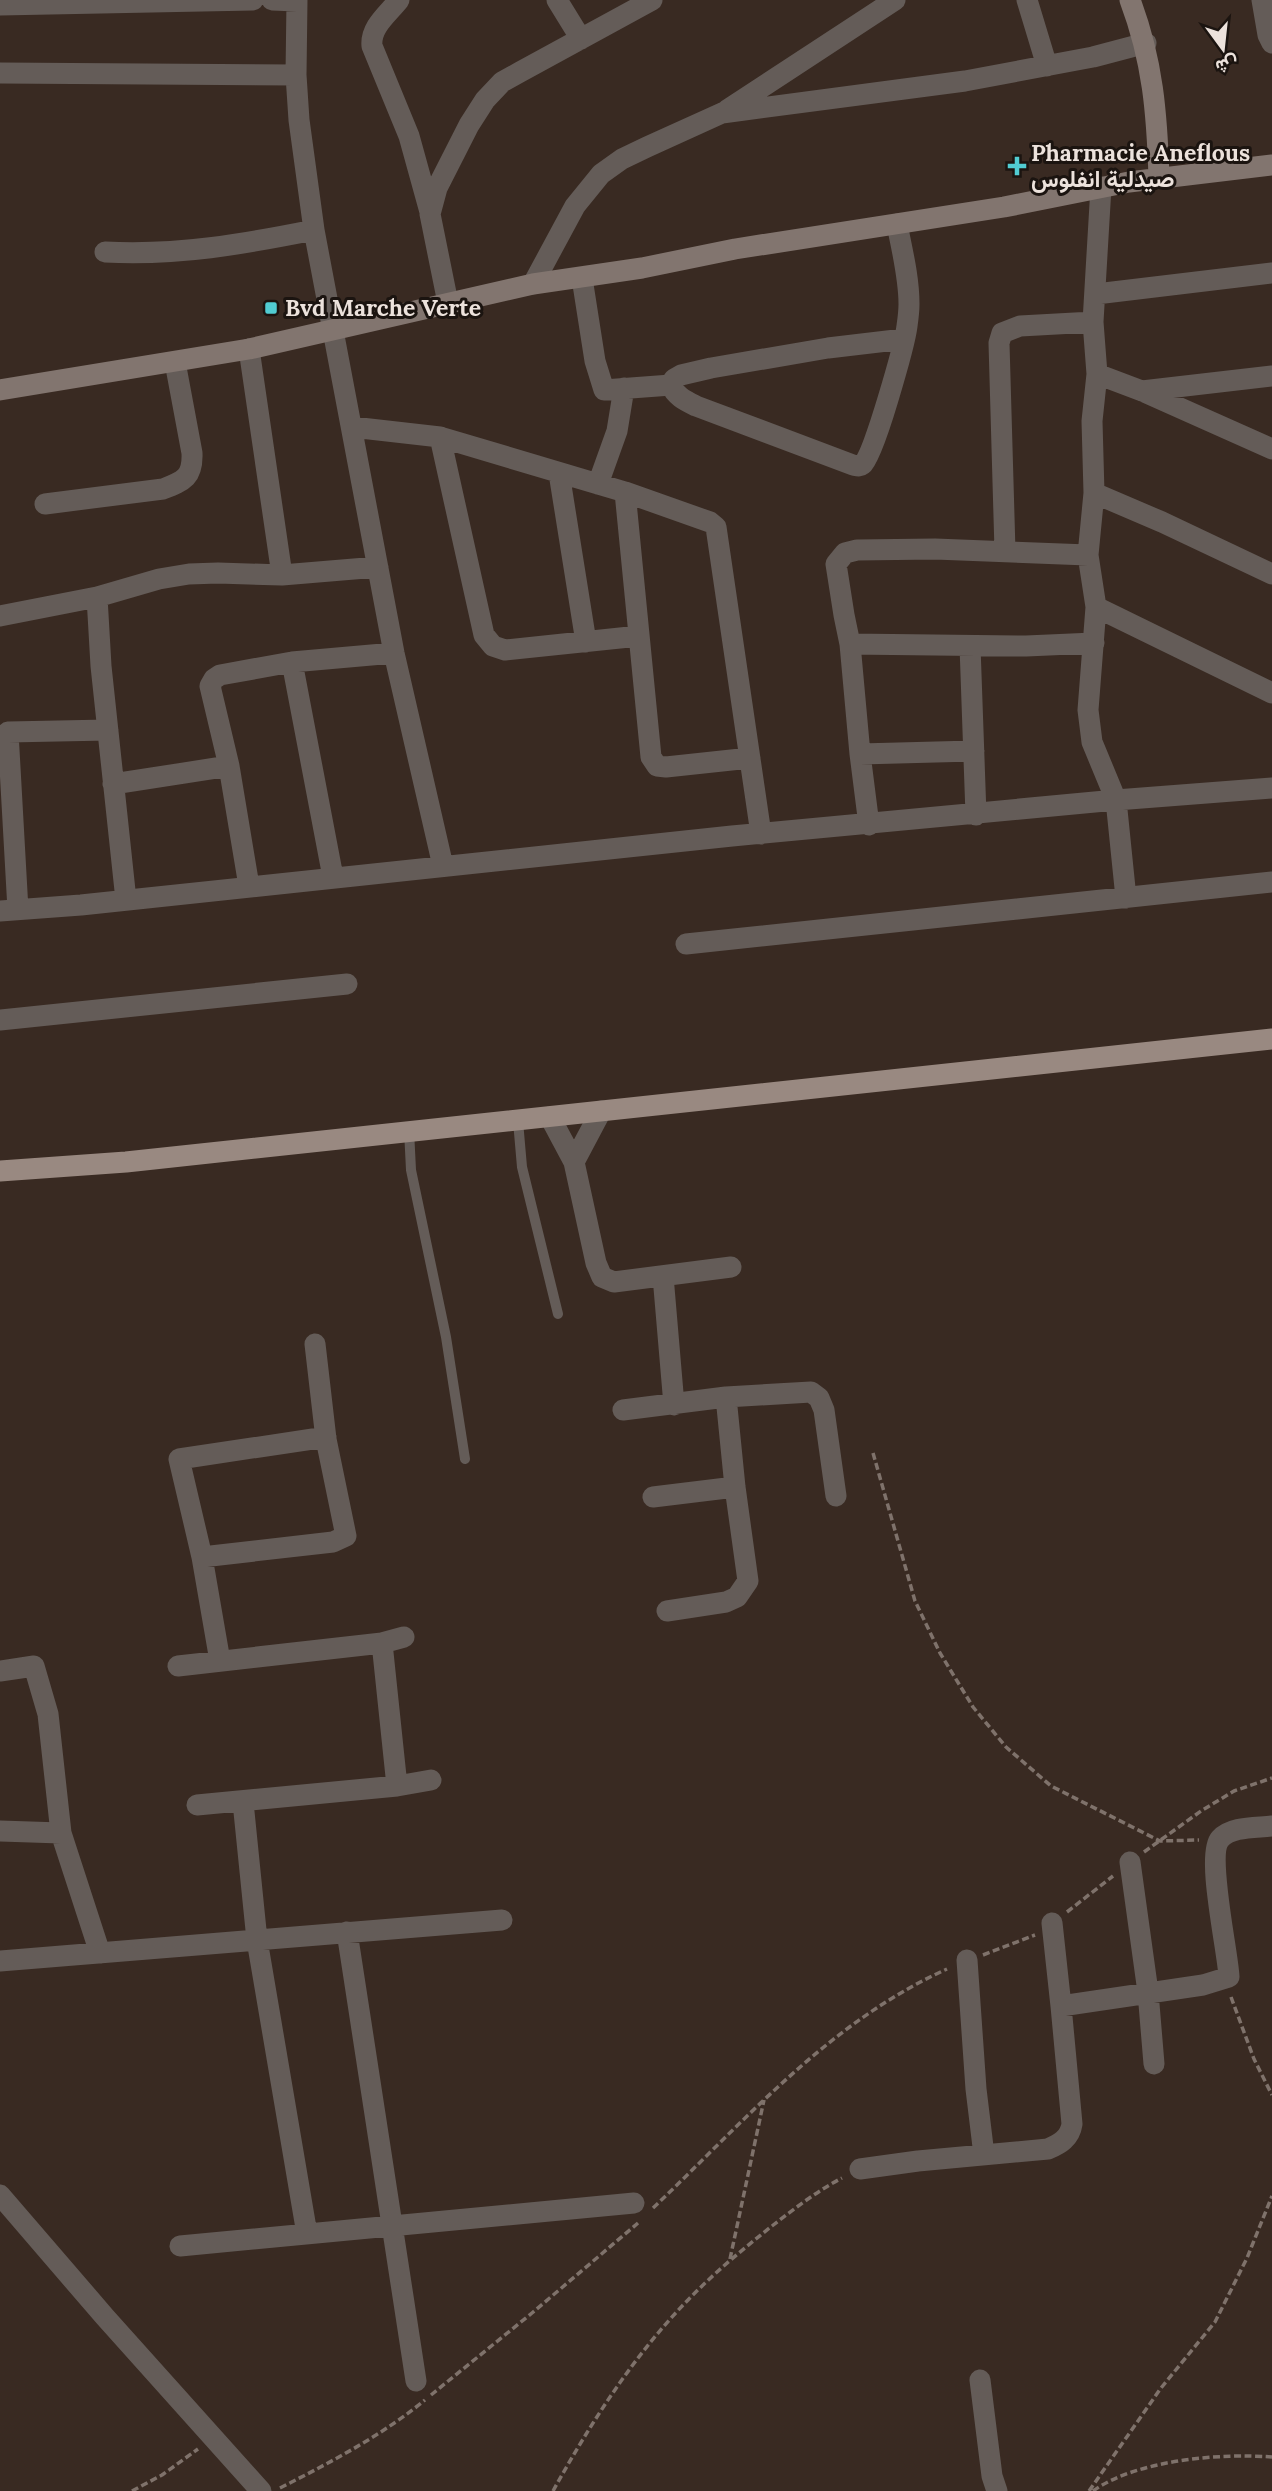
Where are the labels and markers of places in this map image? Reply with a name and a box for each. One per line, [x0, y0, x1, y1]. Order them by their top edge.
place label: Pharmacie Aneflous صيدلية انفلوس [1031, 138, 1250, 194]
marker: Pharmacie Aneflous صيدلية انفلوس [1009, 158, 1025, 174]
place label: Bvd Marche Verte [285, 293, 481, 322]
marker: Bvd Marche Verte [263, 300, 279, 316]

